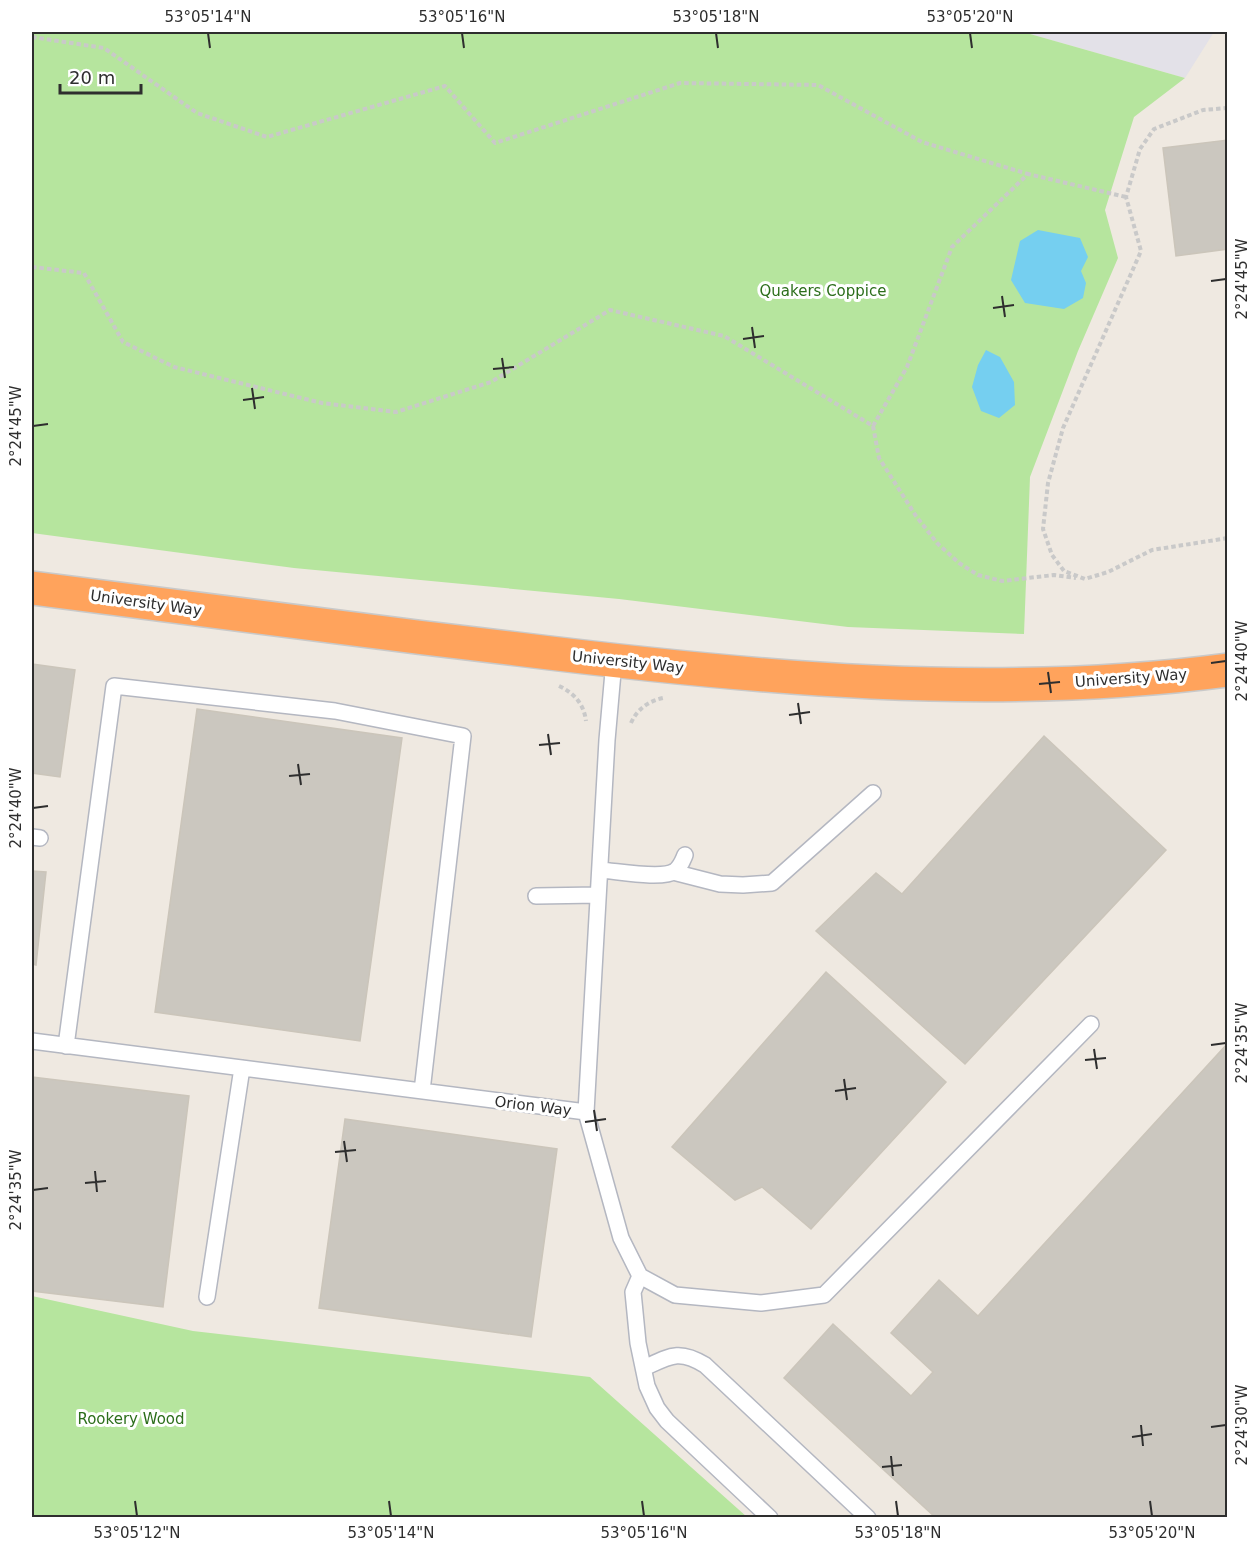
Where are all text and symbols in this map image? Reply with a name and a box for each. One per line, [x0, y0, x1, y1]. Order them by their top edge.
text: 53°05'14"N [164, 8, 252, 26]
text: 53°05'16"N [418, 8, 506, 26]
text: 53°05'18"N [672, 8, 760, 26]
text: 53°05'20"N [926, 8, 1014, 26]
scale bar [60, 57, 141, 95]
text: 20 m [69, 67, 115, 88]
text: 2°24'45"W [1233, 238, 1251, 320]
park label: Quakers Coppice [760, 282, 886, 300]
text: 2°24'45"W [7, 385, 25, 467]
street label: University Way [89, 586, 203, 620]
text: 2°24'40"W [1233, 620, 1251, 702]
street label: University Way [571, 647, 685, 677]
street label: University Way [1074, 665, 1188, 691]
text: 2°24'40"W [7, 767, 25, 849]
text: 2°24'35"W [1233, 1002, 1251, 1084]
street label: Orion Way [493, 1092, 573, 1120]
text: 2°24'35"W [7, 1149, 25, 1231]
text: 2°24'30"W [1233, 1384, 1251, 1466]
park label: Rookery Wood [77, 1410, 185, 1428]
text: 53°05'12"N [93, 1524, 181, 1542]
text: 53°05'14"N [347, 1524, 435, 1542]
text: 53°05'16"N [600, 1524, 688, 1542]
text: 53°05'18"N [854, 1524, 942, 1542]
text: 53°05'20"N [1108, 1524, 1196, 1542]

